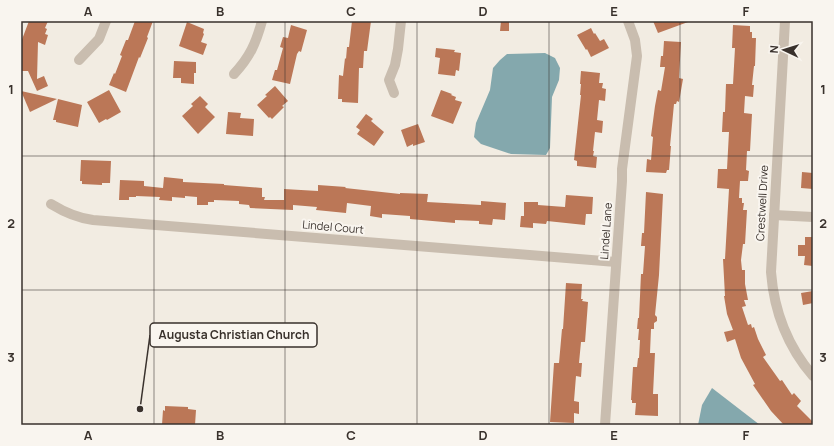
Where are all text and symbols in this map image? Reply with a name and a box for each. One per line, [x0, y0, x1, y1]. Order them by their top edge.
text: A [84, 2, 93, 20]
text: B [216, 2, 224, 20]
text: C [346, 2, 356, 20]
text: D [478, 2, 488, 20]
text: E [610, 2, 618, 20]
text: F [743, 2, 750, 20]
north arrow [764, 30, 804, 70]
text: N [766, 45, 781, 54]
text: 1 [8, 80, 14, 98]
text: 1 [820, 80, 826, 98]
street label: Crestwell Drive [752, 164, 771, 241]
street label: Lindel Lane [596, 201, 615, 260]
text: 2 [7, 214, 15, 232]
text: 2 [819, 214, 827, 232]
street label: Lindel Court [302, 216, 364, 237]
callout: Augusta Christian Church [150, 323, 317, 347]
text: Augusta Christian Church [159, 326, 309, 343]
text: 3 [7, 348, 15, 366]
text: 3 [819, 348, 827, 366]
text: A [84, 426, 93, 444]
text: B [216, 426, 224, 444]
text: C [346, 426, 356, 444]
text: D [478, 426, 488, 444]
text: E [610, 426, 618, 444]
text: F [743, 426, 750, 444]

